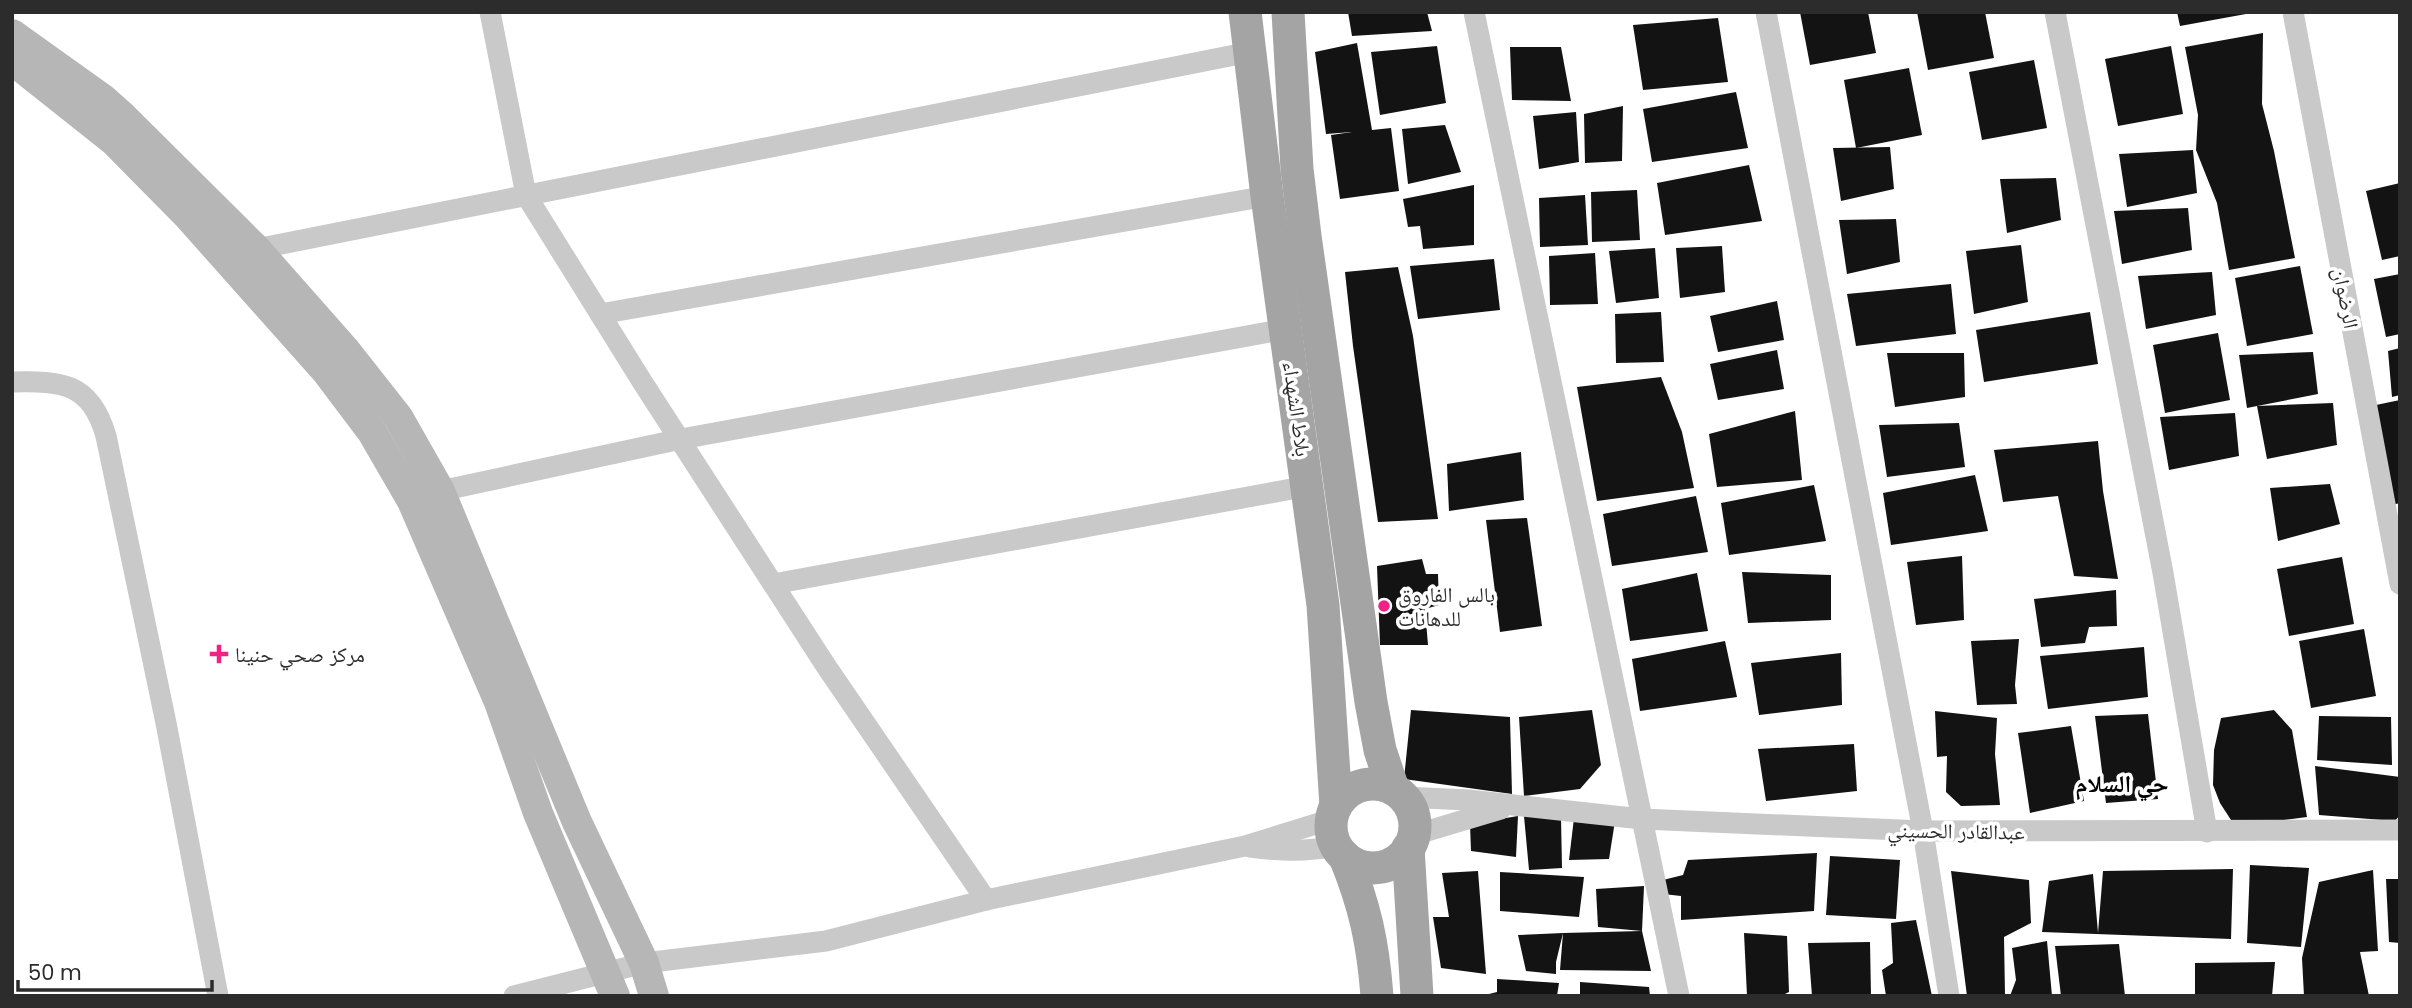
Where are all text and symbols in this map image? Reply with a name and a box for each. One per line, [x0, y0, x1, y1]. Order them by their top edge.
street label: الرضوان [2326, 265, 2366, 331]
street label: بلاط الشهداء [1276, 360, 1318, 458]
place label: بالس الفاروق للدهانات [1398, 580, 1495, 633]
marker: بالس الفاروق للدهانات [1376, 598, 1392, 614]
place label: مركز صحي حنينا [235, 640, 365, 671]
marker: مركز صحي حنينا [209, 644, 229, 664]
district label: حي السلام [2075, 767, 2169, 802]
street label: عبدالقادر الحسيني [1887, 815, 2025, 849]
scale bar [18, 948, 212, 992]
text: 50 m [28, 958, 82, 987]

